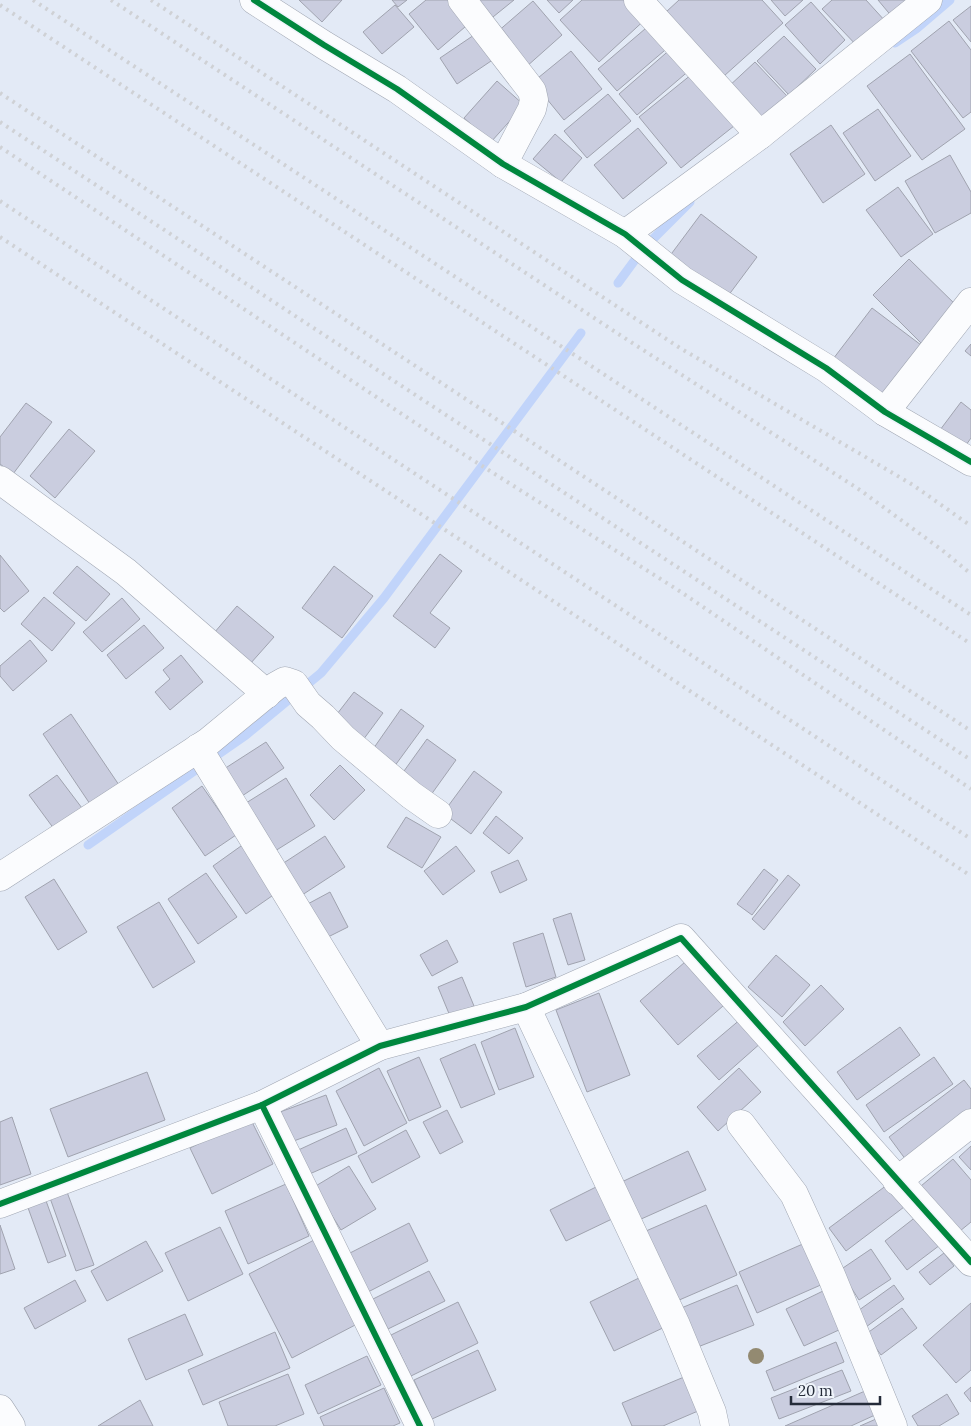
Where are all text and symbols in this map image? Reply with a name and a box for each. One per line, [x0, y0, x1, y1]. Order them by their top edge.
scale bar [791, 1374, 880, 1406]
text: 20 m [798, 1381, 833, 1400]

